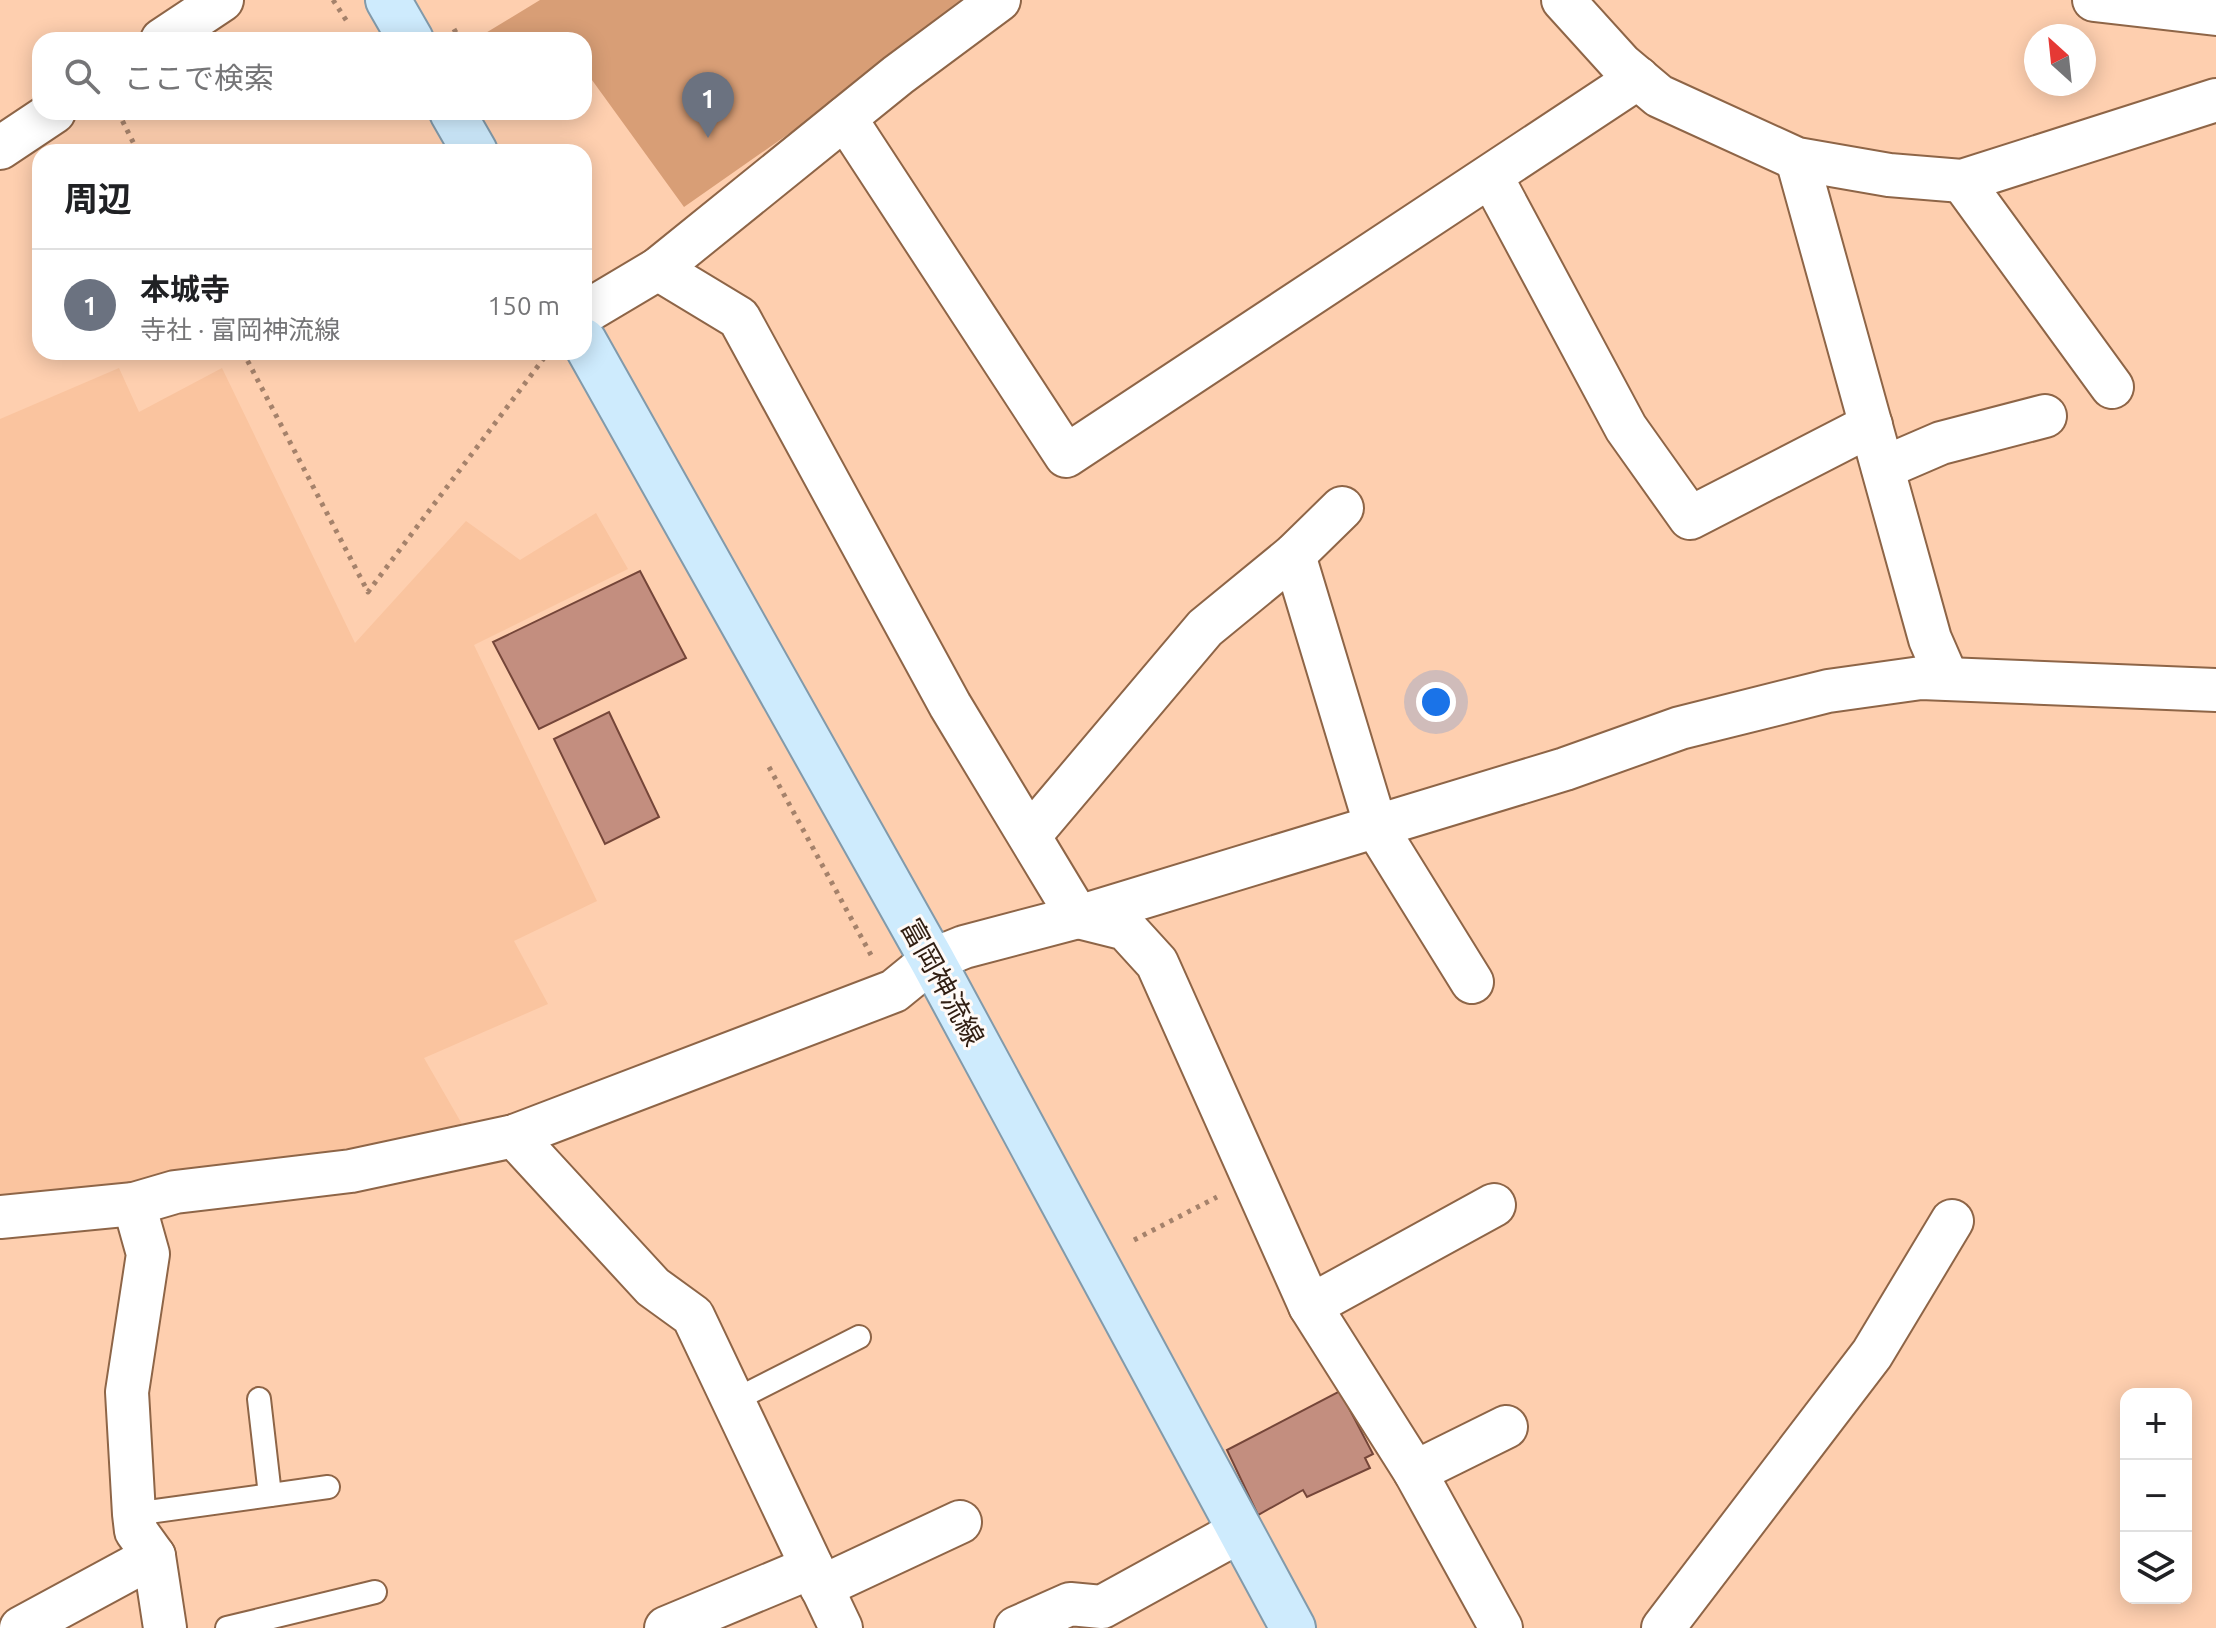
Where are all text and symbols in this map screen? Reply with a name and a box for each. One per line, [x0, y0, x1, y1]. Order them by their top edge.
north arrow [2024, 24, 2096, 96]
search box [32, 32, 592, 120]
icon: search [60, 54, 104, 98]
text: ここで検索 [124, 61, 274, 95]
pin: 1 [682, 72, 734, 138]
text: 周辺 [64, 179, 132, 217]
text: 本城寺 [140, 272, 230, 306]
text: 1 [83, 291, 97, 320]
text: 150 m [488, 291, 560, 320]
text: 寺社 · 富岡神流線 [140, 315, 340, 344]
your location [1416, 682, 1456, 722]
street label: 富岡神流線 [896, 913, 990, 1051]
map controls [2120, 1388, 2192, 1604]
button: + [2120, 1388, 2192, 1460]
button: − [2120, 1460, 2192, 1532]
button: layers [2120, 1532, 2192, 1604]

